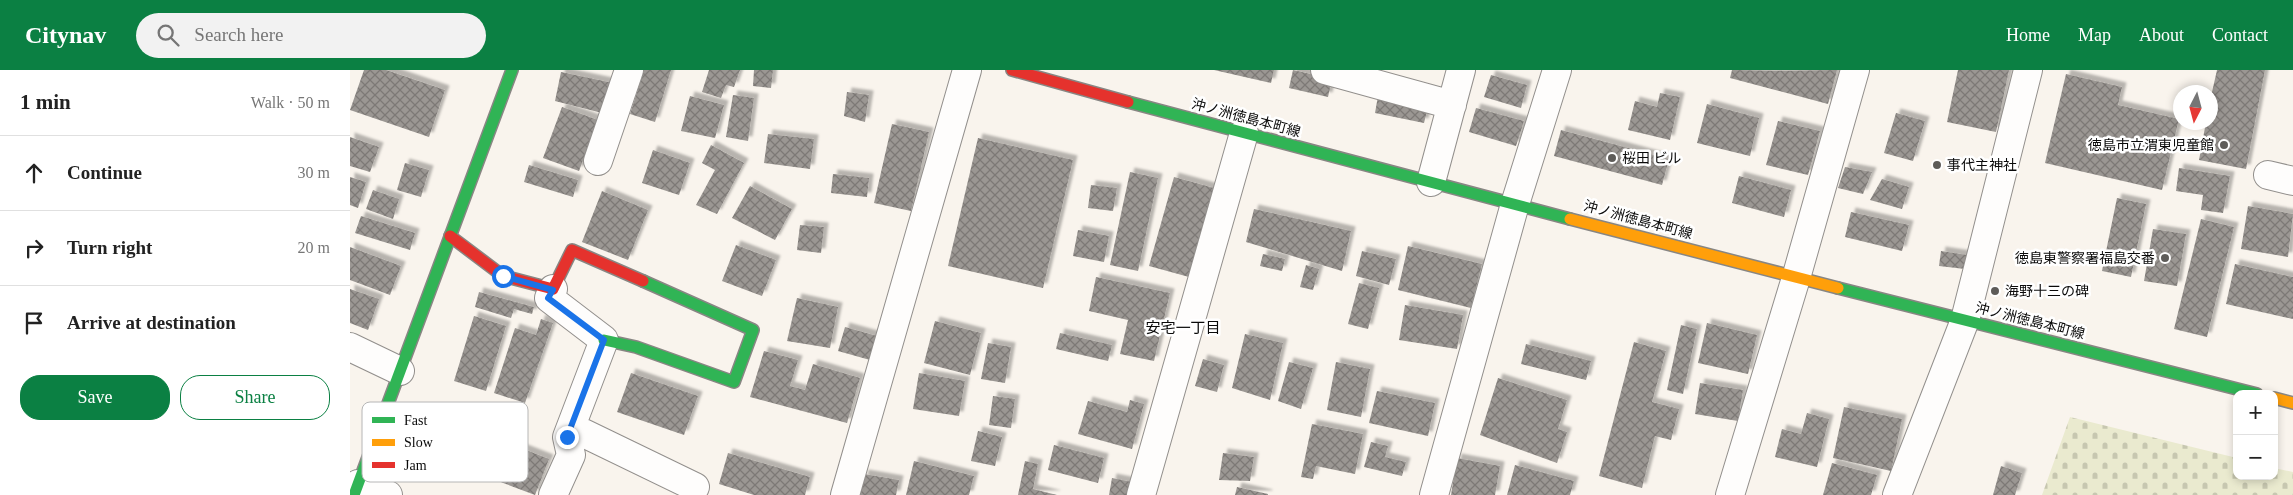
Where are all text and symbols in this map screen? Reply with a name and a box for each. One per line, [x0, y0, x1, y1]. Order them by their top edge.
search box [136, 13, 486, 58]
icon: search [154, 21, 182, 49]
text: Citynav [25, 22, 106, 48]
text: Search here [194, 24, 283, 45]
text: Home [2006, 25, 2050, 45]
text: Map [2078, 25, 2111, 45]
text: About [2139, 25, 2184, 45]
text: Contact [2212, 25, 2268, 45]
north arrow [2173, 85, 2218, 130]
text: 1 min [20, 90, 71, 114]
text: Walk · 50 m [251, 94, 330, 111]
street label: 沖ノ洲徳島本町線 [1190, 95, 1302, 140]
place label: 徳島市立渭東児童館 [2088, 138, 2214, 153]
marker: 徳島市立渭東児童館 [2218, 139, 2230, 151]
place label: 桜田 ビル [1622, 151, 1682, 166]
marker: 桜田 ビル [1606, 152, 1618, 164]
place label: 事代主神社 [1947, 157, 2017, 173]
icon: ahead [20, 159, 48, 187]
marker: 事代主神社 [1931, 159, 1943, 171]
text: Continue [67, 162, 142, 183]
text: 30 m [298, 164, 330, 181]
street label: 沖ノ洲徳島本町線 [1582, 197, 1694, 242]
icon: right [20, 234, 48, 262]
text: Turn right [67, 237, 152, 258]
text: 20 m [298, 239, 330, 256]
place label: 徳島東警察署福島交番 [2015, 251, 2155, 266]
marker: 徳島東警察署福島交番 [2159, 252, 2171, 264]
route start [492, 265, 515, 288]
place label: 海野十三の碑 [2005, 284, 2089, 299]
marker: 海野十三の碑 [1989, 285, 2001, 297]
street label: 沖ノ洲徳島本町線 [1974, 299, 2086, 342]
icon: arrive [20, 309, 48, 337]
text: Arrive at destination [67, 312, 236, 333]
district label: 安宅一丁目 [1145, 320, 1221, 336]
button: Save [20, 375, 170, 420]
button: Share [180, 375, 330, 420]
map controls [2233, 390, 2278, 480]
button: + [2233, 390, 2278, 435]
legend [362, 402, 528, 482]
text: Fast [404, 413, 427, 428]
route end [556, 426, 579, 449]
text: Slow [404, 435, 434, 450]
button: − [2233, 435, 2278, 480]
text: Jam [404, 458, 427, 473]

